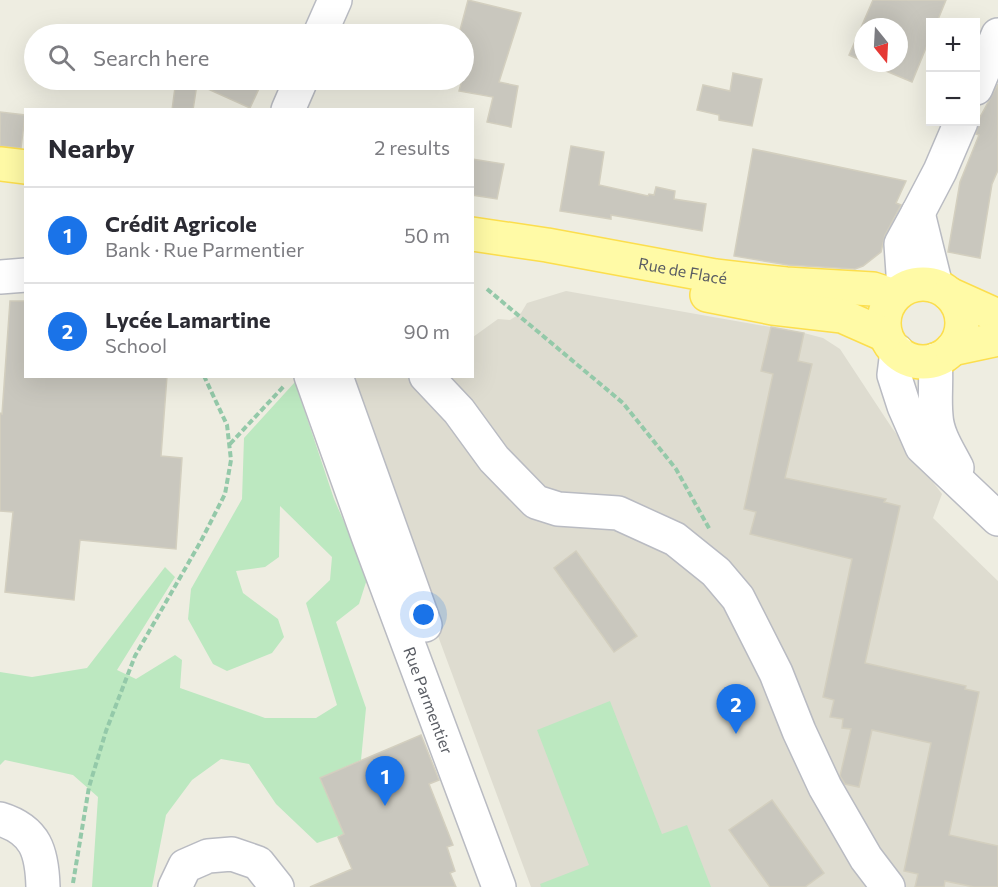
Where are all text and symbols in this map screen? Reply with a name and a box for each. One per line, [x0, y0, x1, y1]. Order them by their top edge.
north arrow [854, 18, 908, 72]
map controls [926, 18, 980, 126]
button: + [926, 18, 980, 72]
search box [24, 24, 474, 90]
icon: search [45, 41, 78, 74]
text: Search here [93, 44, 209, 71]
button: − [926, 72, 980, 126]
text: Nearby [48, 132, 135, 163]
text: 2 results [374, 135, 450, 159]
text: Crédit Agricole [105, 210, 257, 237]
text: 1 [63, 223, 72, 247]
text: 50 m [404, 223, 450, 247]
text: Bank · Rue Parmentier [105, 237, 304, 261]
street label: Rue de Flacé [637, 253, 728, 287]
text: Lycée Lamartine [105, 306, 271, 333]
text: 2 [62, 319, 73, 343]
text: 90 m [404, 319, 450, 343]
text: School [105, 333, 167, 357]
your location [409, 600, 438, 629]
street label: Rue Parmentier [401, 644, 458, 757]
pin: 2 [716, 684, 756, 734]
pin: 1 [366, 756, 404, 806]

